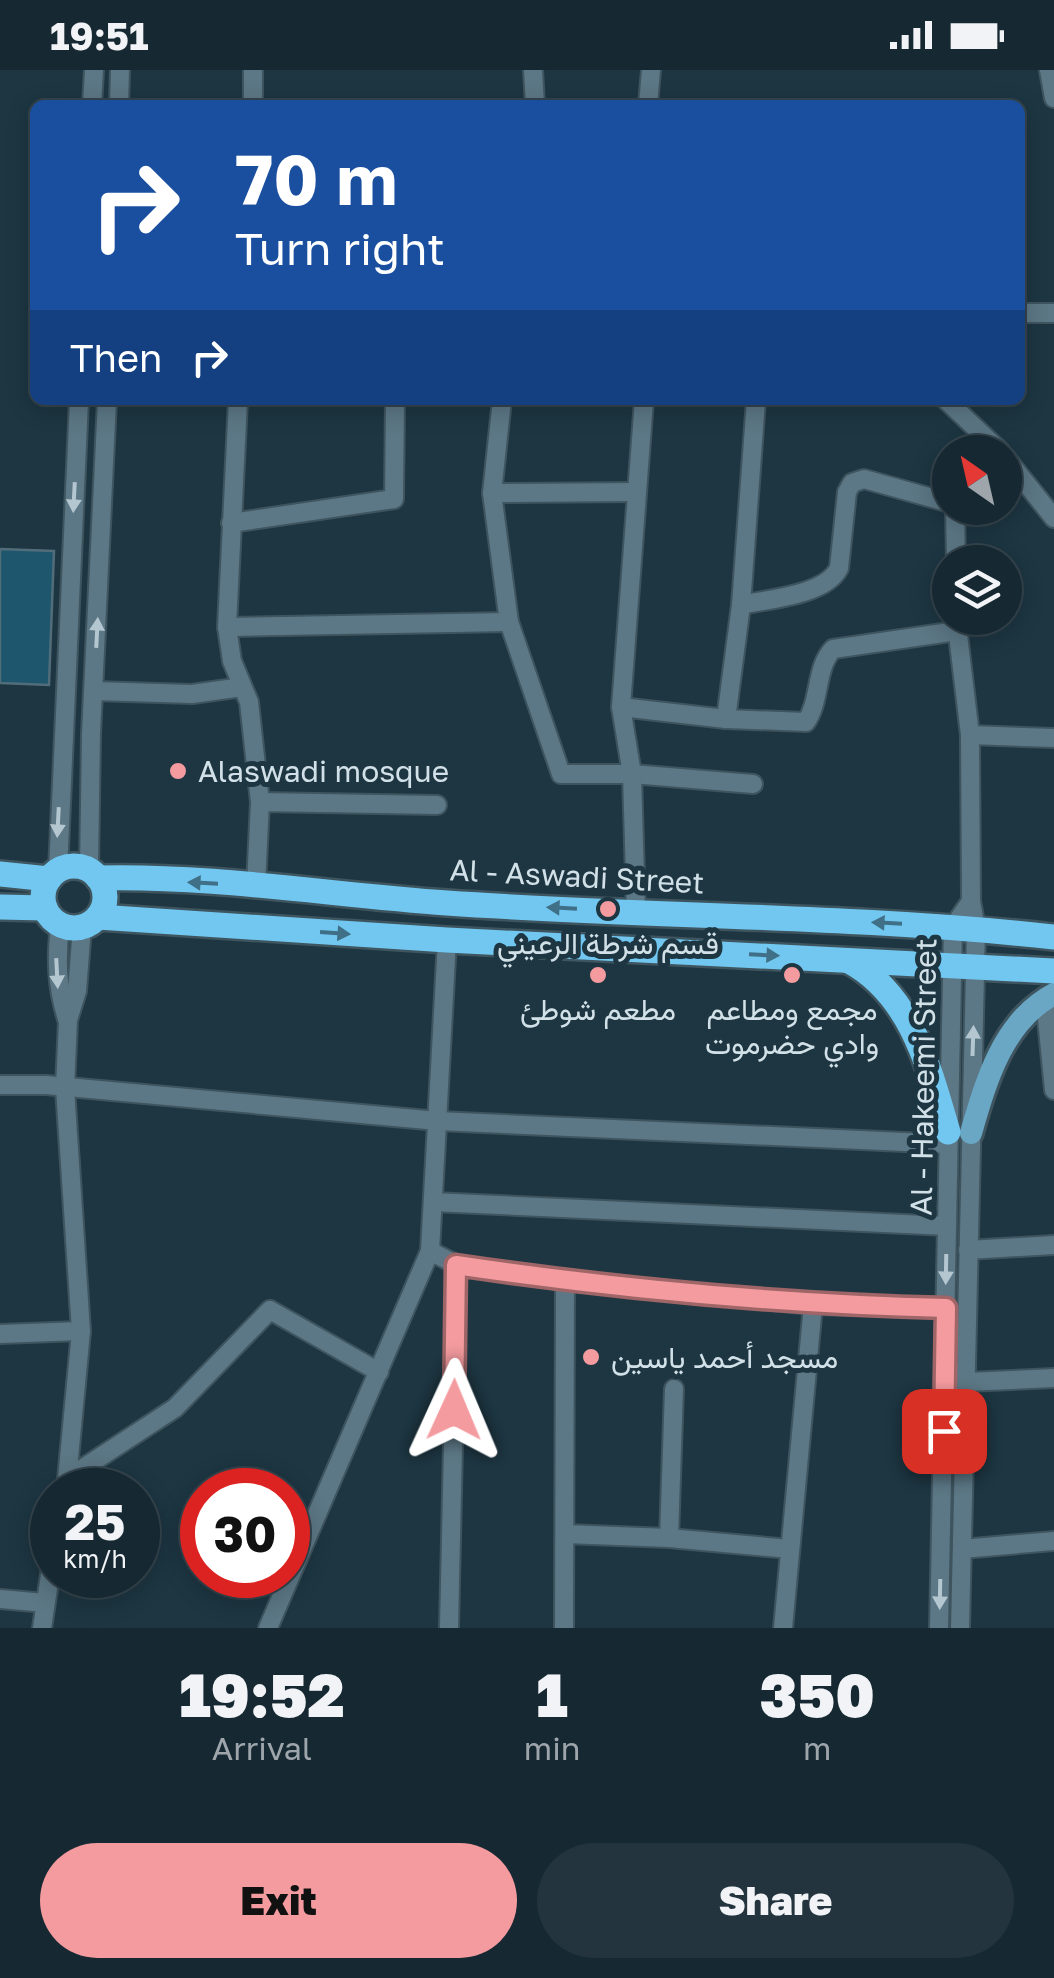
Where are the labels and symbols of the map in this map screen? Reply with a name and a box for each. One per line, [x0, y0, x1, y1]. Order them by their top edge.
north arrow [932, 435, 1022, 525]
one-way arrow [66, 482, 82, 514]
one-way arrow [89, 617, 105, 649]
place label: Alaswadi mosque [198, 753, 449, 789]
marker: Alaswadi mosque [167, 760, 189, 782]
one-way arrow [50, 807, 66, 838]
street label: Al - Aswadi Street [449, 851, 705, 901]
one-way arrow [187, 875, 219, 891]
marker: قسم شرطة الرعيني [597, 898, 619, 920]
one-way arrow [546, 900, 578, 916]
one-way arrow [871, 915, 903, 931]
one-way arrow [319, 925, 351, 941]
place label: قسم شرطة الرعيني [497, 925, 719, 968]
street label: Al - Hakeemi Street [903, 938, 943, 1216]
one-way arrow [749, 947, 781, 963]
one-way arrow [49, 958, 65, 990]
marker: مطعم شوطئ [587, 964, 609, 986]
marker: مجمع ومطاعم وادي حضرموت [781, 964, 803, 986]
place label: مطعم شوطئ [520, 991, 676, 1029]
place label: مجمع ومطاعم وادي حضرموت [705, 991, 879, 1068]
one-way arrow [966, 1024, 982, 1056]
one-way arrow [938, 1253, 954, 1285]
place label: مسجد أحمد ياسين [611, 1339, 838, 1376]
marker: مسجد أحمد ياسين [580, 1346, 602, 1368]
position arrow [402, 1358, 506, 1462]
pin [902, 1389, 987, 1474]
speed limit sign: 30 [180, 1468, 310, 1598]
one-way arrow [932, 1578, 948, 1610]

